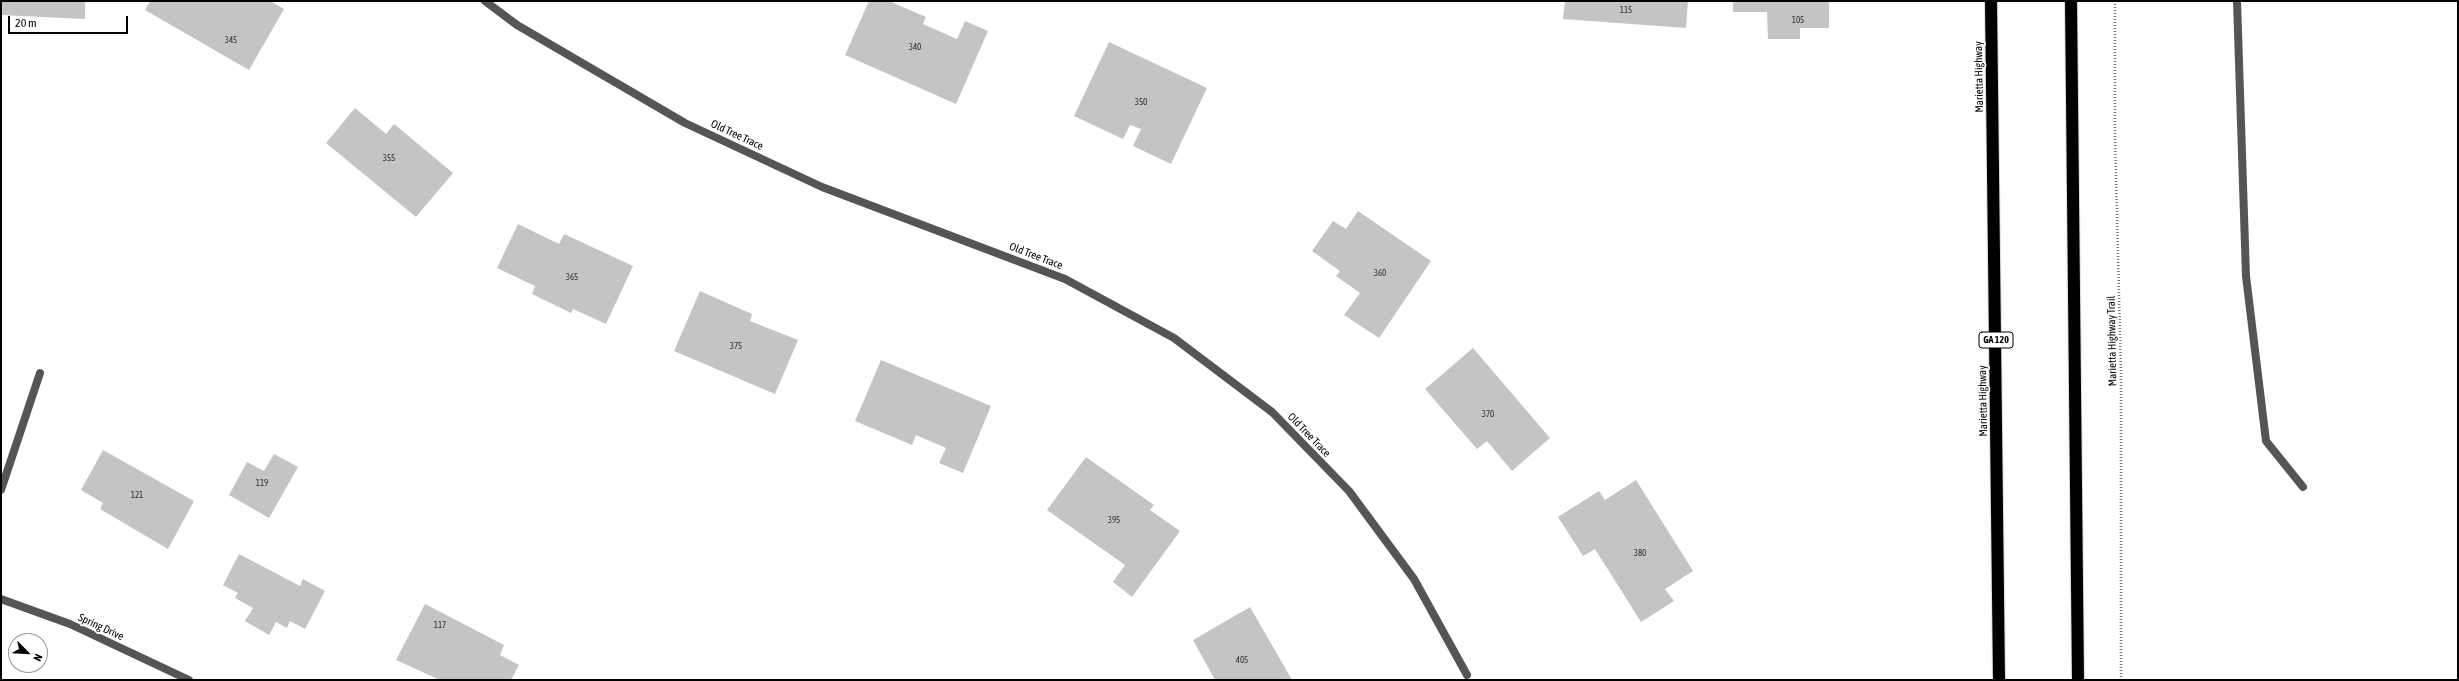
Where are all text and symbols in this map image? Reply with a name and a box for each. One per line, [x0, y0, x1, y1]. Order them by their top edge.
house number: 115 [1620, 5, 1632, 15]
scale bar [10, 8, 130, 34]
house number: 105 [1792, 15, 1804, 25]
text: 20 m [15, 16, 37, 30]
house number: 345 [225, 35, 237, 45]
street label: Marietta Highway [1972, 41, 1986, 113]
house number: 340 [909, 42, 921, 52]
house number: 350 [1135, 97, 1147, 107]
street label: Old Tree Trace [709, 117, 765, 153]
house number: 355 [383, 153, 395, 163]
street label: Old Tree Trace [1007, 240, 1065, 272]
house number: 360 [1374, 268, 1386, 278]
house number: 365 [566, 272, 578, 282]
street label: Marietta Highway Trail [2105, 296, 2119, 386]
road number: GA 120 [1979, 332, 2013, 348]
house number: 375 [730, 341, 742, 351]
street label: Marietta Highway [1976, 365, 1990, 437]
house number: 370 [1482, 409, 1494, 419]
street label: Old Tree Trace [1285, 410, 1333, 460]
house number: 119 [256, 478, 268, 488]
house number: 121 [131, 490, 143, 500]
house number: 395 [1108, 515, 1120, 525]
house number: 380 [1634, 548, 1646, 558]
street label: Spring Drive [76, 611, 126, 643]
house number: 117 [434, 620, 446, 630]
north arrow [8, 633, 48, 673]
text: N [31, 652, 45, 663]
house number: 405 [1236, 655, 1248, 665]

